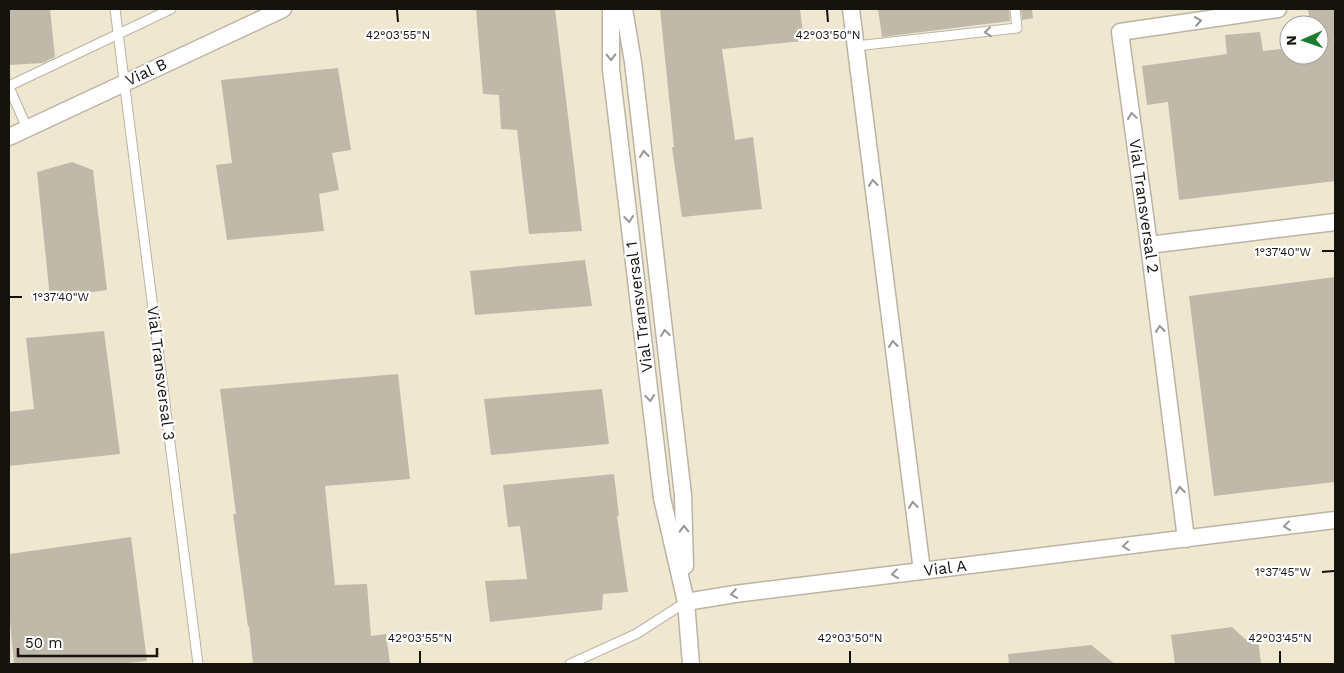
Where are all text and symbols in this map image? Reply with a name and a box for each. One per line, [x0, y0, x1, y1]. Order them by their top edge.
north arrow [1279, 15, 1329, 65]
one-way arrow [1194, 16, 1202, 27]
one-way arrow [984, 26, 992, 37]
text: 42°03'55"N [366, 28, 430, 42]
text: 42°03'50"N [796, 28, 860, 42]
text: N [1283, 35, 1299, 46]
street label: Vial B [122, 54, 170, 90]
one-way arrow [606, 54, 616, 62]
one-way arrow [1127, 112, 1137, 120]
street label: Vial Transversal 2 [1125, 138, 1163, 274]
one-way arrow [639, 150, 650, 158]
one-way arrow [868, 178, 879, 186]
one-way arrow [623, 215, 634, 223]
street label: Vial Transversal 1 [622, 240, 656, 374]
text: 1°37'40"W [1255, 245, 1312, 259]
text: 1°37'40"W [33, 290, 90, 304]
street label: Vial Transversal 3 [143, 305, 179, 441]
one-way arrow [1155, 325, 1166, 333]
one-way arrow [660, 328, 671, 336]
one-way arrow [888, 340, 899, 348]
one-way arrow [644, 394, 655, 402]
one-way arrow [1175, 486, 1186, 494]
one-way arrow [908, 501, 919, 509]
one-way arrow [1283, 520, 1291, 531]
one-way arrow [679, 525, 690, 533]
one-way arrow [1121, 540, 1129, 551]
street label: Vial A [922, 556, 968, 580]
text: 1°37'45"W [1255, 565, 1311, 579]
one-way arrow [890, 568, 898, 579]
one-way arrow [729, 589, 738, 599]
scale bar [18, 626, 156, 658]
text: 42°03'55"N [388, 631, 452, 645]
text: 42°03'50"N [818, 631, 882, 645]
text: 42°03'45"N [1248, 631, 1312, 645]
text: 50 m [25, 634, 62, 652]

